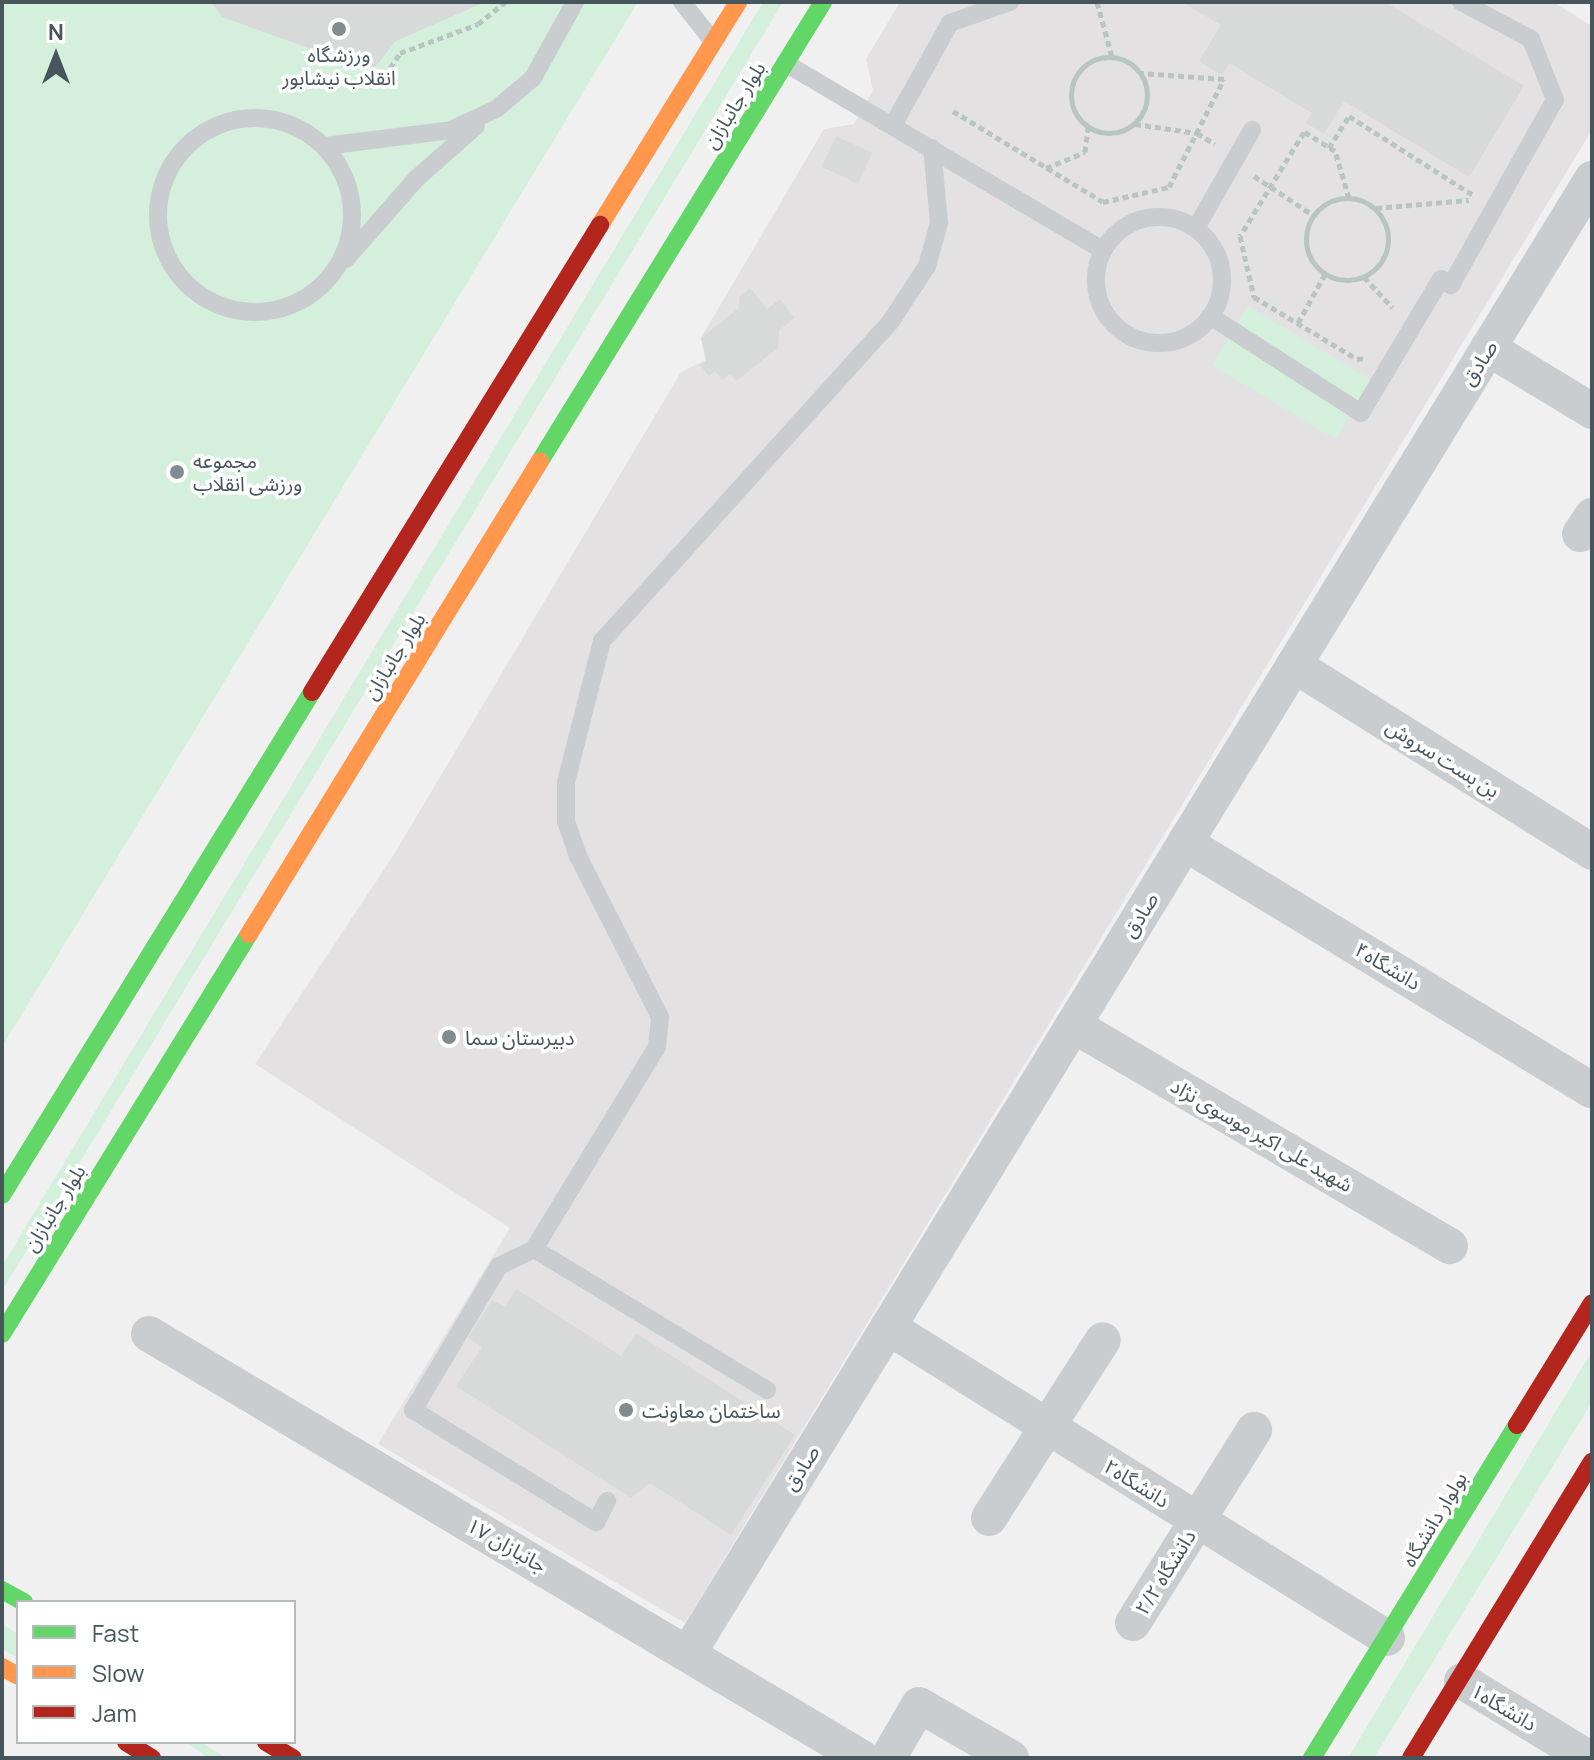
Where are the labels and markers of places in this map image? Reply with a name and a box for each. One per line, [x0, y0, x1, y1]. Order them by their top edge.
marker: ورزشگاه انقلاب نیشابور [330, 20, 348, 38]
place label: ورزشگاه انقلاب نیشابور [282, 42, 396, 89]
place label: مجموعه ورزشی انقلاب [193, 448, 302, 495]
marker: مجموعه ورزشی انقلاب [168, 463, 186, 481]
place label: دبیرستان سما [465, 1025, 574, 1049]
marker: دبیرستان سما [440, 1028, 458, 1046]
place label: ساختمان معاونت [642, 1398, 781, 1422]
marker: ساختمان معاونت [617, 1401, 635, 1419]

